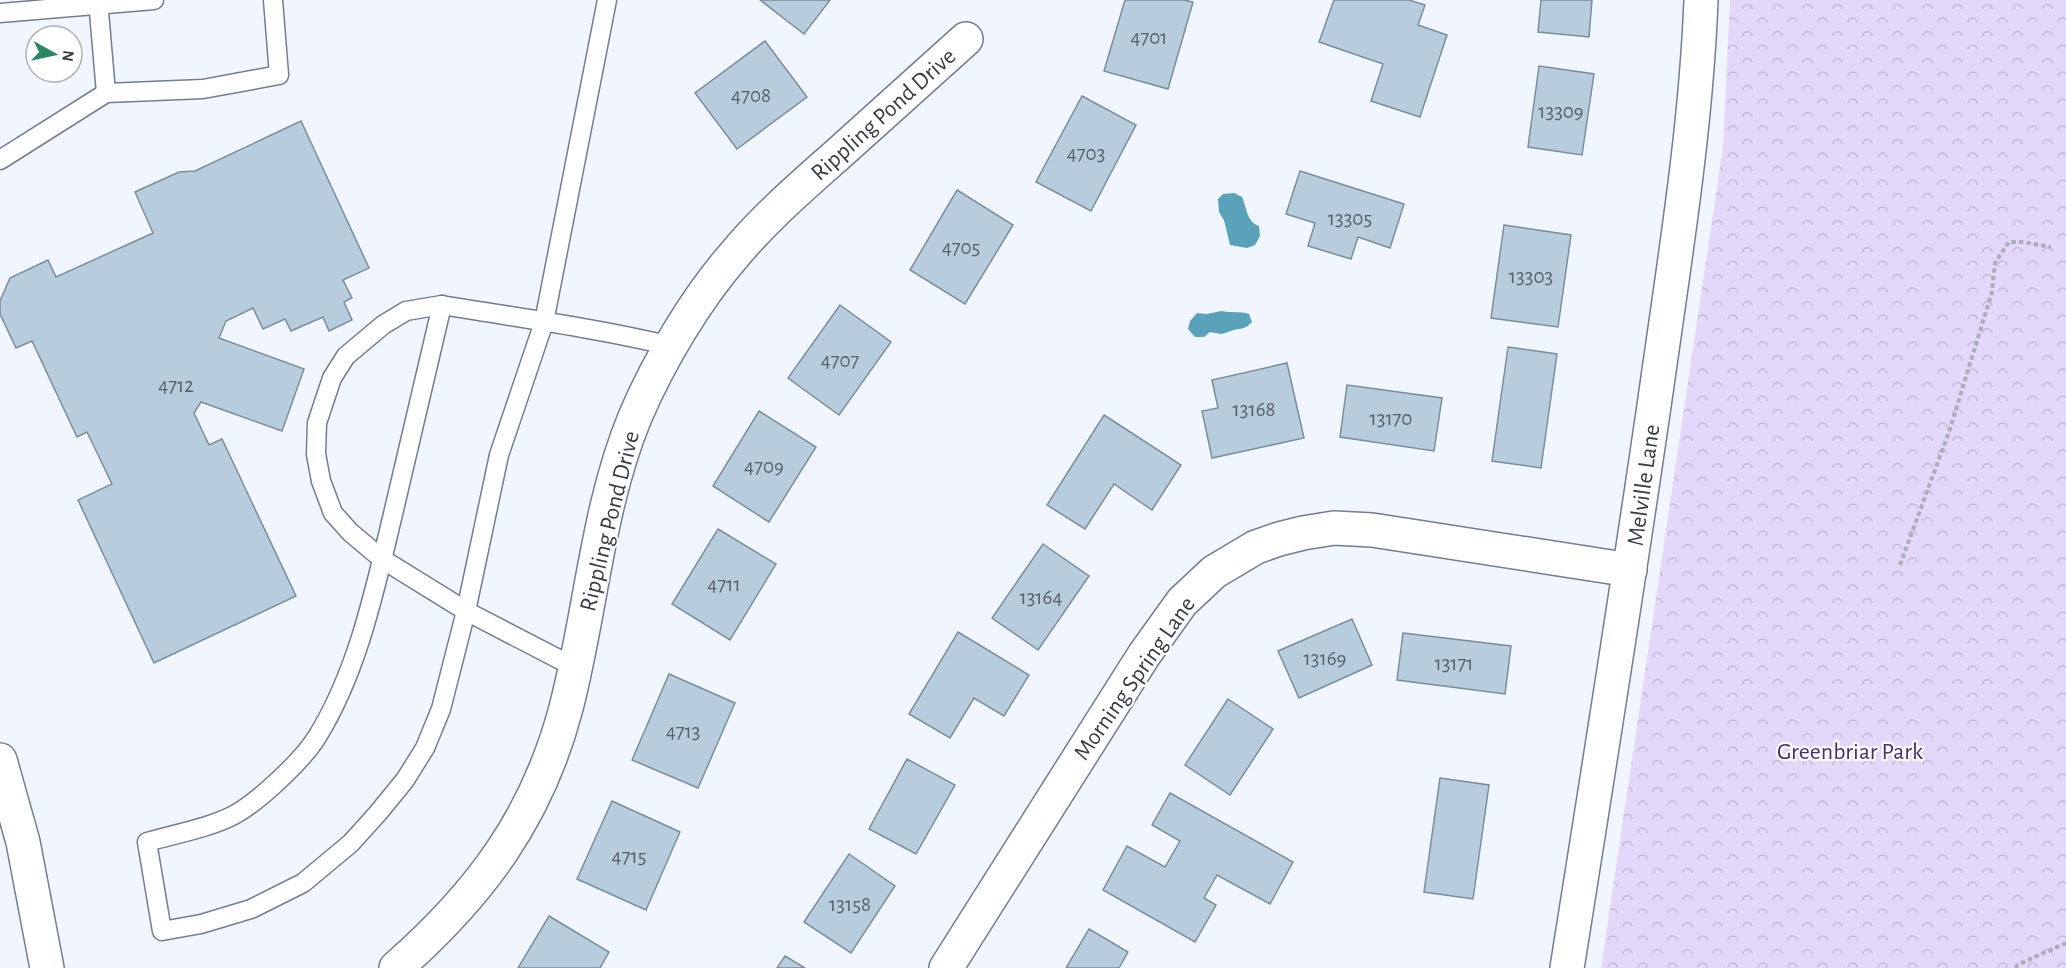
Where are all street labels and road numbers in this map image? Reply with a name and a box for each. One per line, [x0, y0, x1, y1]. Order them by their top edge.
street label: Rippling Pond Drive [807, 44, 960, 186]
street label: Melville Lane [1624, 423, 1664, 547]
street label: Rippling Pond Drive [576, 429, 644, 614]
street label: Morning Spring Lane [1070, 593, 1200, 765]

